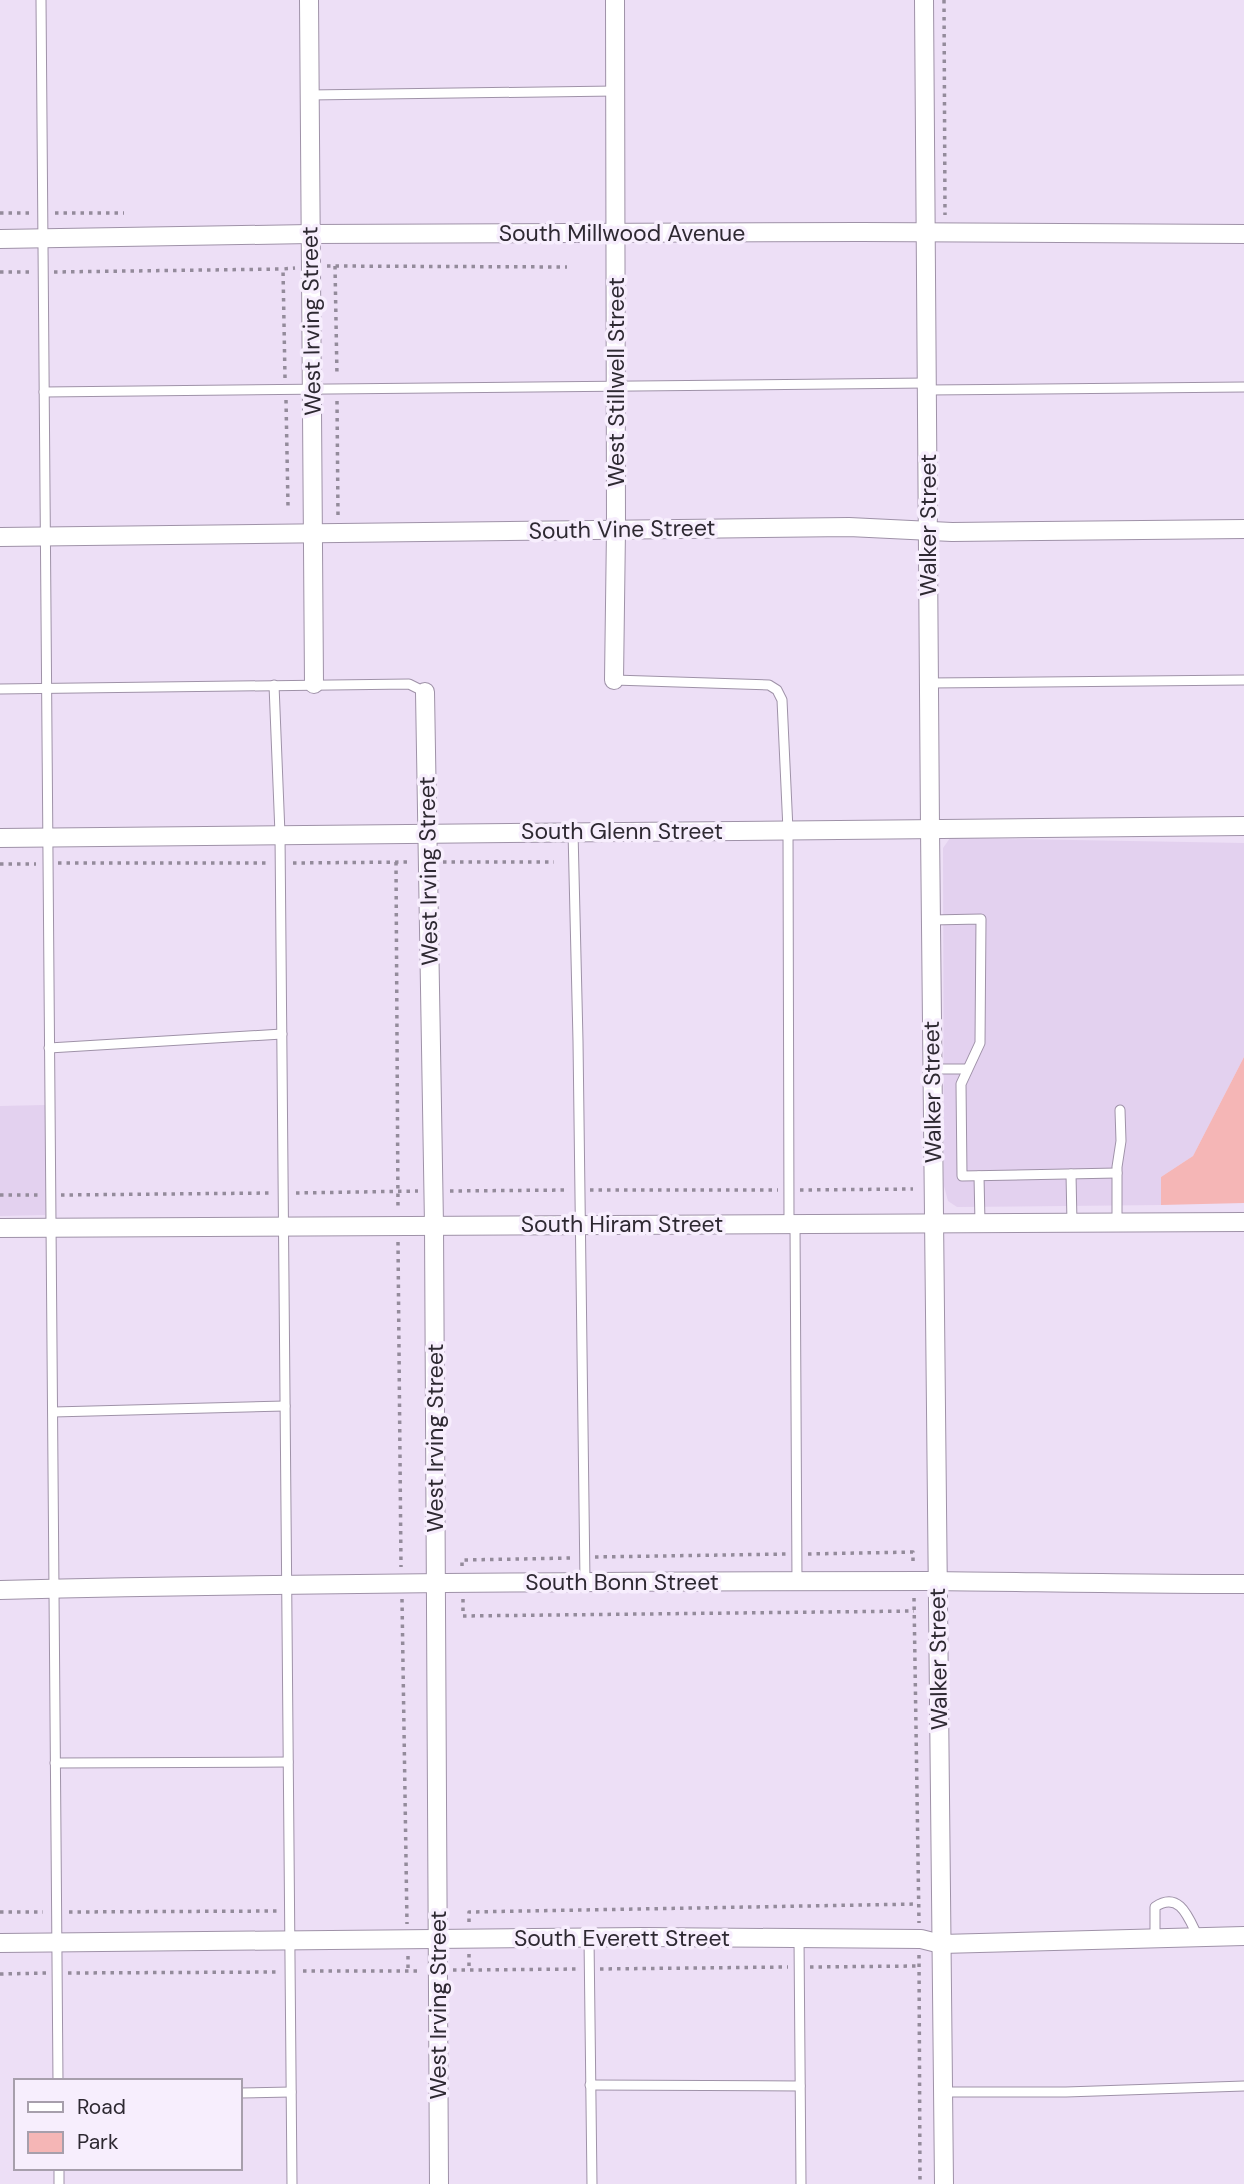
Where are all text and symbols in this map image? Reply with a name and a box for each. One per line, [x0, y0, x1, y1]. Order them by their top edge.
street label: South Millwood Avenue [499, 218, 745, 248]
street label: West Irving Street [294, 226, 328, 416]
street label: West Stillwell Street [601, 277, 631, 487]
street label: Walker Street [913, 454, 943, 596]
street label: South Vine Street [528, 512, 716, 546]
street label: West Irving Street [411, 776, 445, 966]
street label: South Glenn Street [521, 816, 723, 846]
street label: Walker Street [916, 1021, 948, 1163]
street label: South Hiram Street [521, 1209, 723, 1239]
street label: West Irving Street [420, 1343, 450, 1533]
street label: South Bonn Street [525, 1567, 719, 1597]
street label: Walker Street [922, 1588, 954, 1730]
street label: West Irving Street [423, 1910, 453, 2100]
street label: South Everett Street [514, 1923, 730, 1953]
legend [14, 2079, 242, 2170]
text: Road [77, 2093, 126, 2121]
text: Park [77, 2128, 119, 2156]

